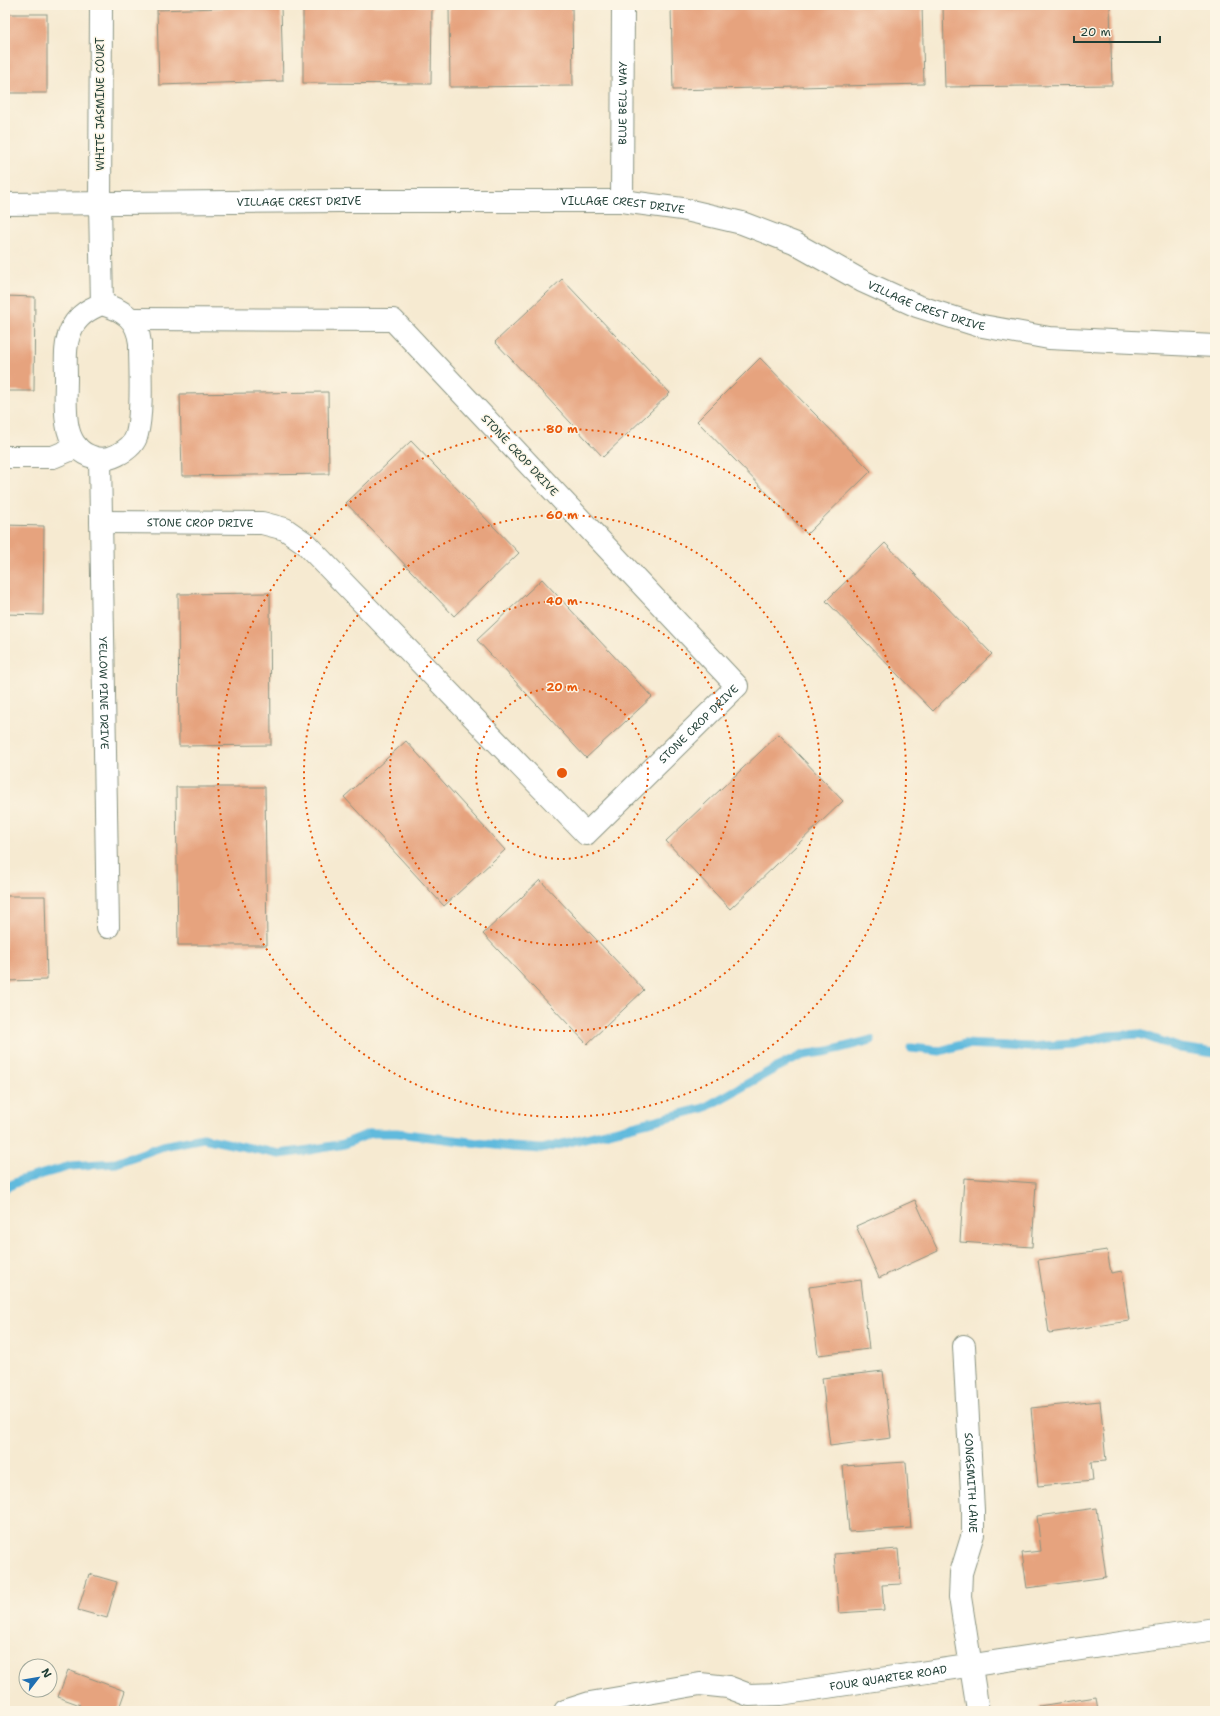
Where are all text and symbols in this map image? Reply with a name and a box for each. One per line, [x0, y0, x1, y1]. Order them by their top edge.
scale bar [1074, 18, 1160, 44]
text: 20 m [1080, 24, 1111, 40]
street label: WHITE JASMINE COURT [93, 37, 108, 171]
street label: BLUE BELL WAY [615, 61, 631, 145]
street label: VILLAGE CREST DRIVE [237, 194, 362, 210]
street label: VILLAGE CREST DRIVE [561, 194, 686, 217]
street label: VILLAGE CREST DRIVE [865, 277, 987, 334]
street label: STONE CROP DRIVE [478, 411, 562, 499]
text: 80 m [546, 421, 578, 437]
text: 60 m [546, 507, 578, 523]
street label: STONE CROP DRIVE [147, 515, 253, 531]
text: 40 m [546, 593, 578, 609]
street label: YELLOW PINE DRIVE [95, 636, 112, 750]
text: 20 m [546, 679, 578, 695]
street label: STONE CROP DRIVE [655, 682, 742, 767]
centre of rings [555, 766, 569, 780]
street label: SONGSMITH LANE [961, 1432, 980, 1533]
north arrow [18, 1658, 58, 1698]
street label: FOUR QUARTER ROAD [829, 1662, 948, 1694]
text: N [37, 1666, 55, 1681]

